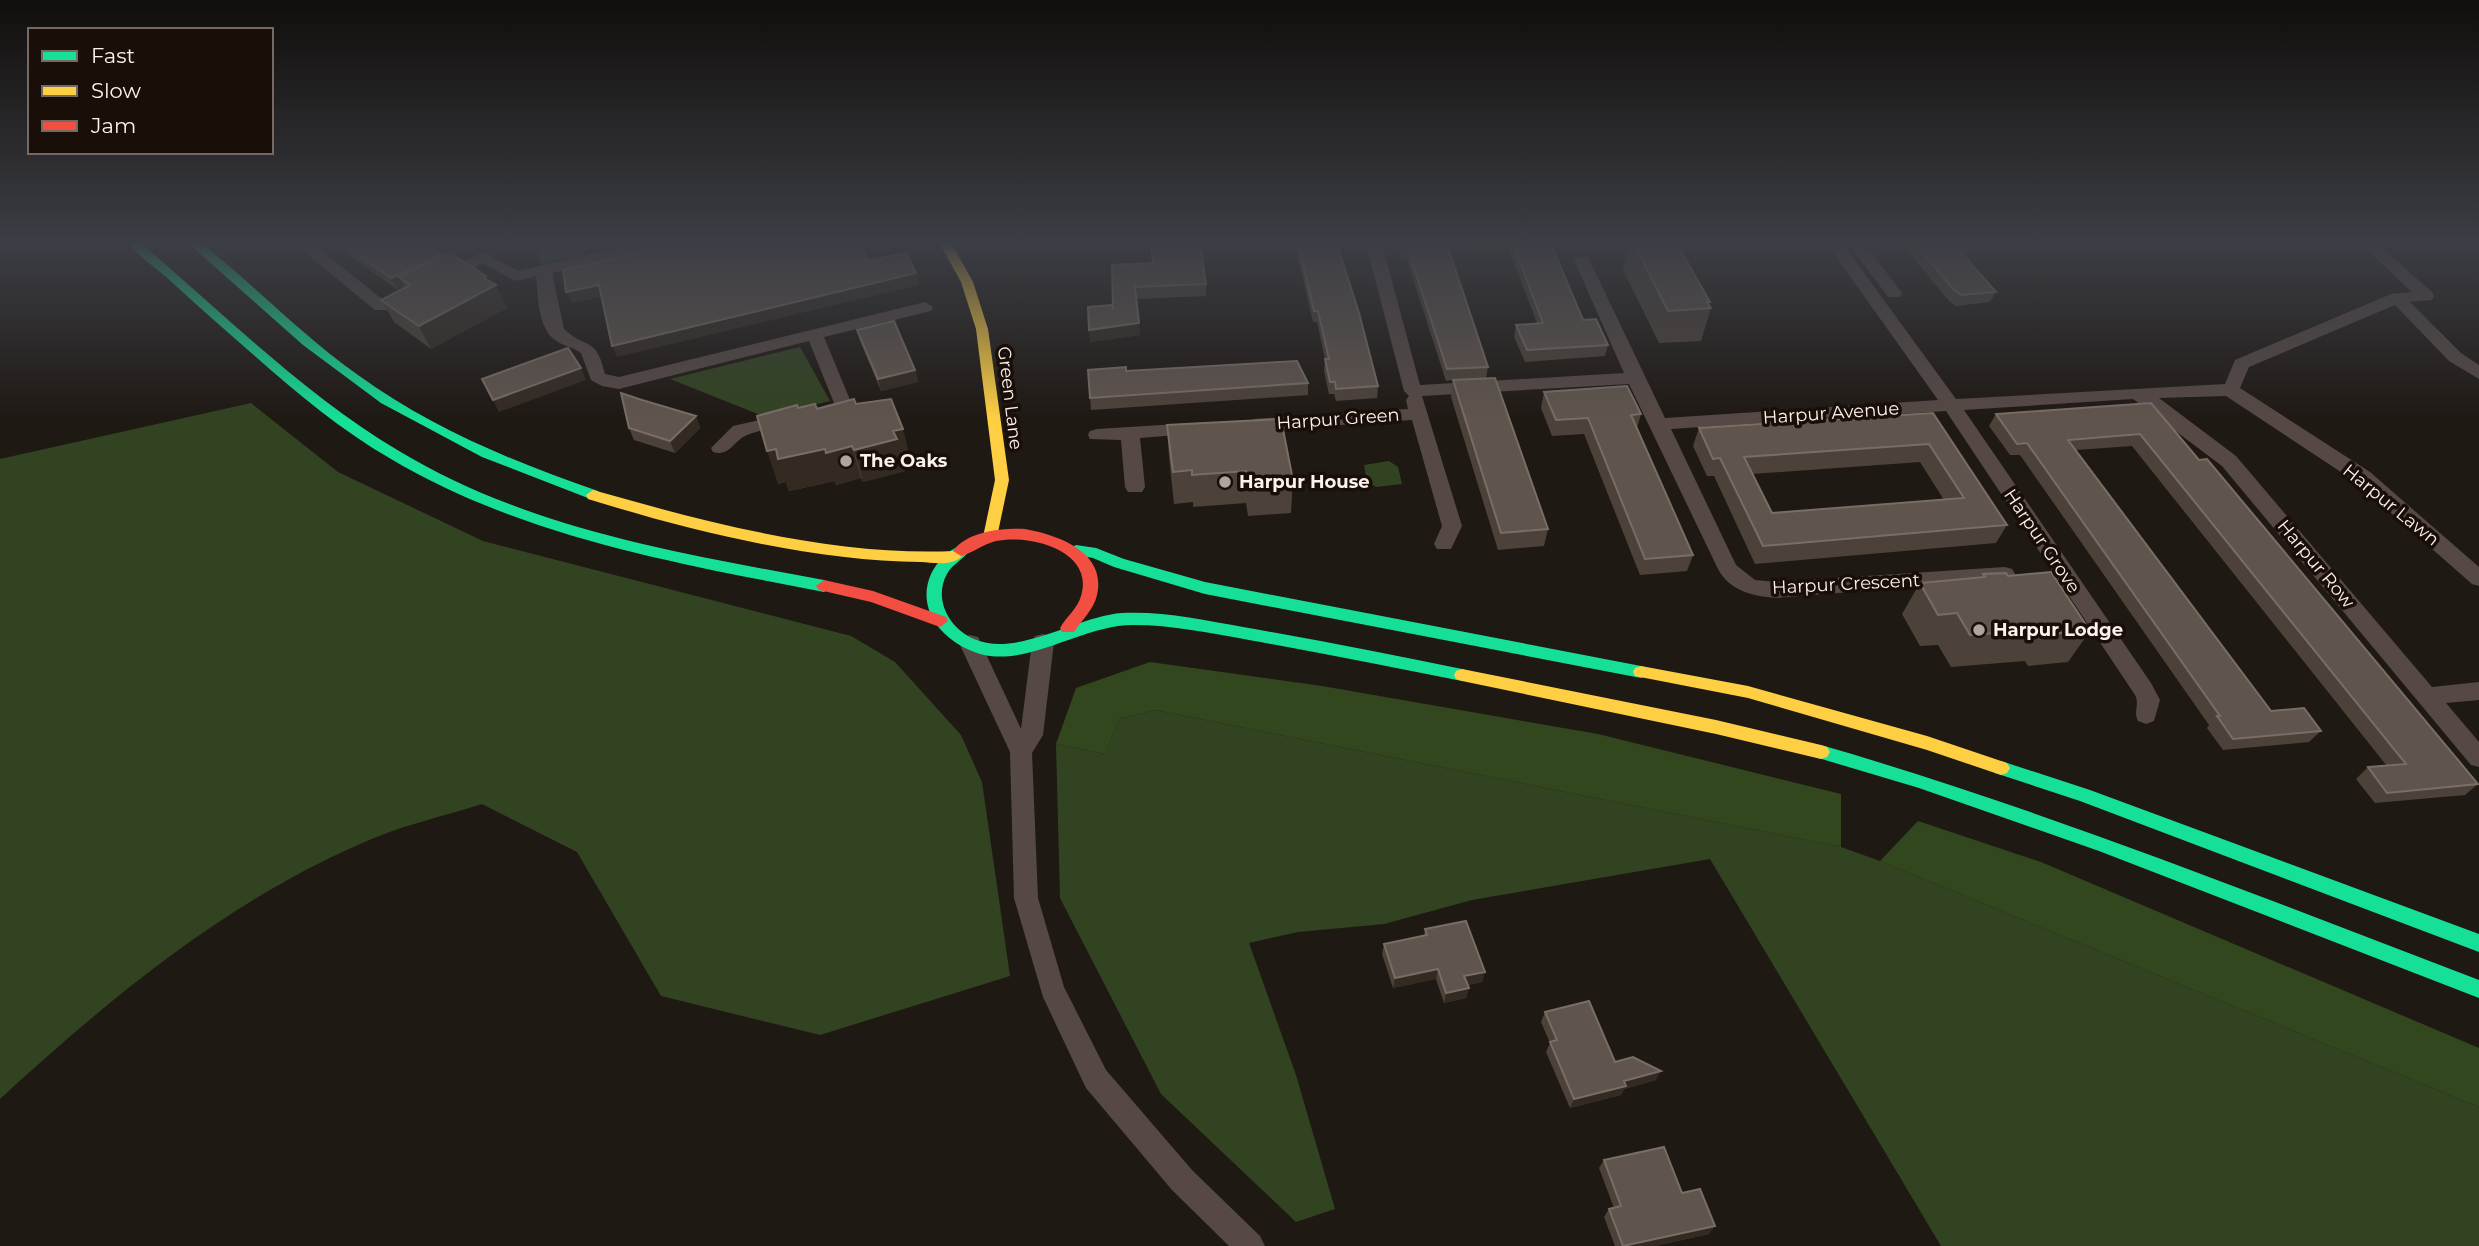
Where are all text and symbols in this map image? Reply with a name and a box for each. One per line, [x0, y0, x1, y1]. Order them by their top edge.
legend [28, 28, 273, 154]
text: Fast [91, 43, 135, 68]
text: Slow [91, 78, 141, 103]
text: Jam [90, 113, 136, 138]
street label: Green Lane [993, 345, 1027, 451]
street label: Harpur Avenue [1762, 397, 1900, 429]
street label: Harpur Green [1276, 404, 1400, 434]
place label: The Oaks [860, 450, 948, 472]
marker: The Oaks [838, 453, 854, 469]
street label: Harpur Lawn [2338, 459, 2444, 551]
place label: Harpur House [1239, 471, 1370, 493]
marker: Harpur House [1217, 474, 1233, 490]
street label: Harpur Grove [1999, 485, 2085, 597]
street label: Harpur Row [2273, 515, 2359, 613]
street label: Harpur Crescent [1771, 569, 1921, 599]
place label: Harpur Lodge [1993, 619, 2123, 641]
marker: Harpur Lodge [1971, 622, 1987, 638]

